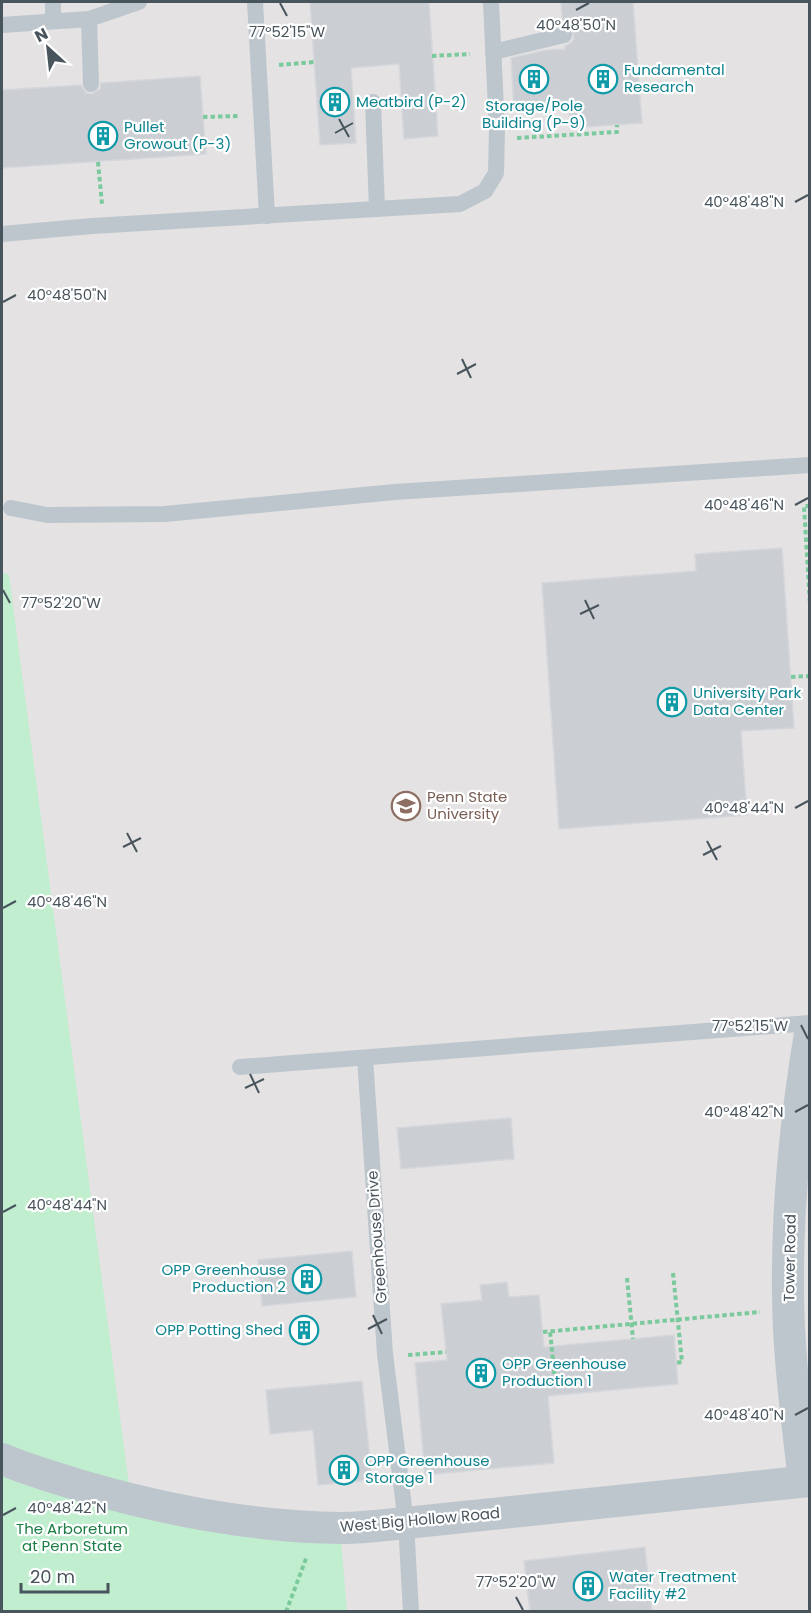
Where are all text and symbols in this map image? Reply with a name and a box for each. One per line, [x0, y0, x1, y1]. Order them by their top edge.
text: 40°48'50"N [536, 14, 616, 35]
north arrow [18, 18, 78, 78]
text: 77°52'15"W [249, 21, 325, 42]
text: N [31, 22, 52, 48]
place label: Fundamental Research [624, 59, 725, 97]
building icon: Storage/Pole Building (P-9) [518, 63, 550, 95]
building icon: Fundamental Research [587, 63, 619, 95]
building icon: Meatbird (P-2) [319, 86, 351, 118]
place label: Meatbird (P-2) [356, 91, 467, 112]
place label: Storage/Pole Building (P-9) [482, 95, 586, 133]
place label: Pullet Growout (P-3) [124, 116, 231, 154]
building icon: Pullet Growout (P-3) [87, 120, 119, 152]
text: 40°48'48"N [704, 191, 784, 212]
text: 40°48'50"N [27, 284, 107, 305]
text: 40°48'46"N [704, 494, 784, 515]
text: 77°52'20"W [21, 592, 101, 613]
place label: University Park Data Center [693, 682, 802, 720]
building icon: University Park Data Center [656, 686, 688, 718]
place label: Penn State University [427, 786, 507, 824]
school or university icon: Penn State University [390, 790, 422, 822]
text: 40°48'44"N [704, 797, 784, 818]
text: 40°48'46"N [27, 891, 107, 912]
text: 77°52'15"W [712, 1015, 788, 1036]
text: 40°48'42"N [704, 1101, 784, 1122]
street label: Greenhouse Drive [361, 1170, 392, 1304]
text: 40°48'44"N [27, 1194, 107, 1215]
street label: Tower Road [778, 1214, 801, 1302]
place label: OPP Greenhouse Production 2 [161, 1259, 286, 1297]
building icon: OPP Greenhouse Production 2 [291, 1263, 323, 1295]
building icon: OPP Potting Shed [288, 1314, 320, 1346]
place label: OPP Potting Shed [155, 1319, 283, 1340]
place label: OPP Greenhouse Production 1 [502, 1353, 627, 1391]
building icon: OPP Greenhouse Production 1 [465, 1357, 497, 1389]
text: 40°48'40"N [704, 1404, 784, 1425]
place label: OPP Greenhouse Storage 1 [365, 1450, 490, 1488]
building icon: OPP Greenhouse Storage 1 [328, 1454, 360, 1486]
text: 40°48'42"N [27, 1497, 107, 1518]
street label: West Big Hollow Road [339, 1502, 501, 1537]
park label: The Arboretum at Penn State [16, 1518, 128, 1556]
scale bar [21, 1556, 108, 1594]
text: 20 m [30, 1564, 75, 1589]
place label: Water Treatment Facility #2 [609, 1566, 737, 1604]
building icon: Water Treatment Facility #2 [572, 1570, 604, 1602]
text: 77°52'20"W [476, 1571, 556, 1592]

